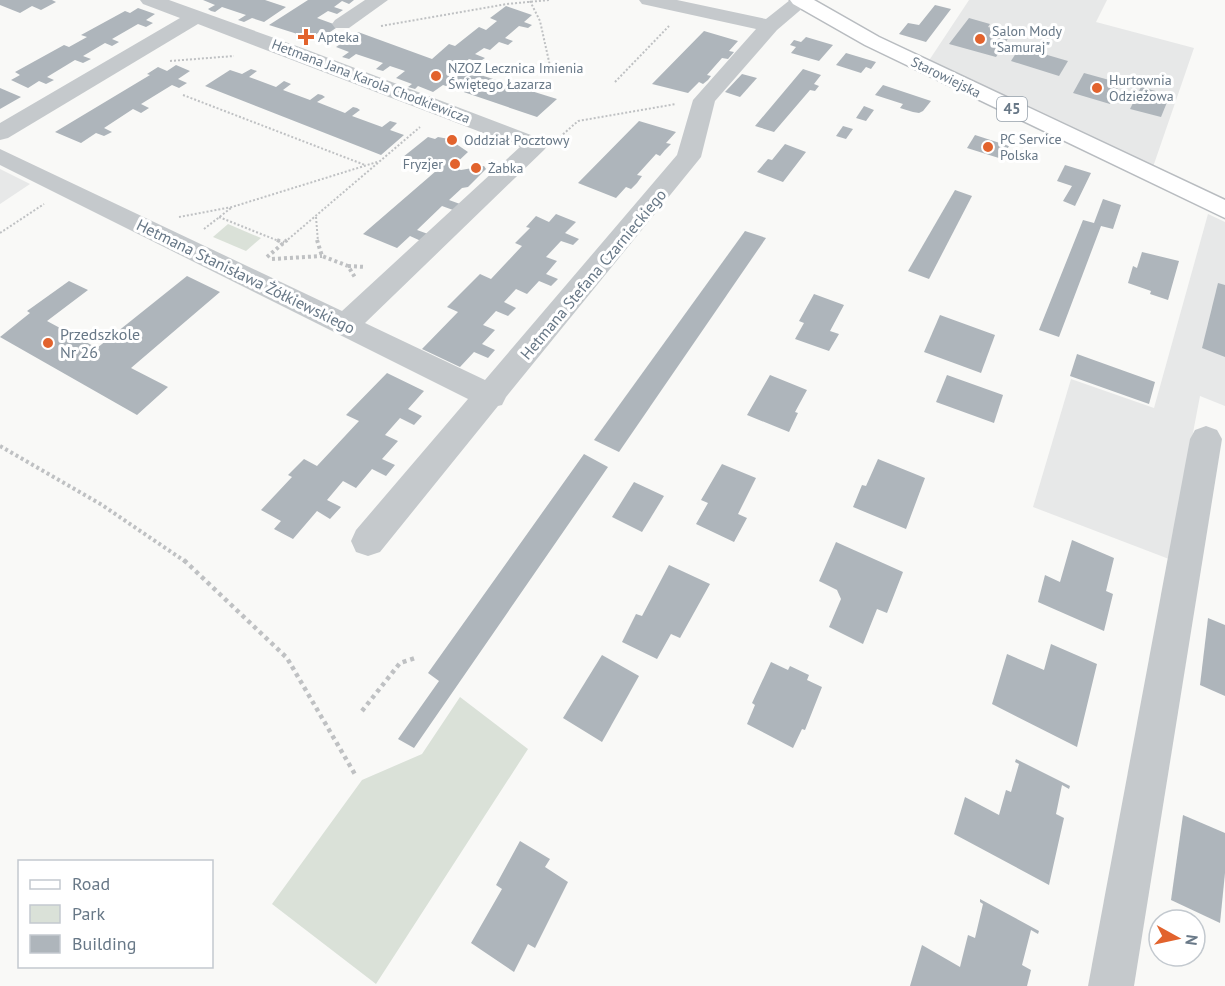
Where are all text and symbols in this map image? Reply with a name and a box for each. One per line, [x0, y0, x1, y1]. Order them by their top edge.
place label: Salon Mody "Samuraj" [992, 22, 1062, 56]
place label: Apteka [318, 28, 359, 46]
marker: Apteka [299, 30, 313, 44]
marker: Salon Mody "Samuraj" [973, 32, 987, 46]
street label: Hetmana Jana Karola Chodkiewicza [269, 35, 473, 127]
street label: Starowiejska [908, 52, 984, 102]
place label: NZOZ Lecznica Imienia Świętego Łazarza [448, 59, 584, 93]
marker: NZOZ Lecznica Imienia Świętego Łazarza [429, 69, 443, 83]
place label: Hurtownia Odzieżowa [1109, 71, 1174, 105]
marker: Hurtownia Odzieżowa [1090, 81, 1104, 95]
road number: 45 [997, 97, 1027, 121]
place label: PC Service Polska [1000, 130, 1062, 164]
place label: Oddział Pocztowy [464, 131, 570, 149]
marker: Oddział Pocztowy [445, 133, 459, 147]
marker: PC Service Polska [981, 140, 995, 154]
place label: Fryzjer [403, 155, 443, 173]
marker: Fryzjer [448, 157, 462, 171]
place label: Żabka [488, 159, 524, 177]
marker: Żabka [469, 161, 483, 175]
street label: Hetmana Stefana Czarnieckiego [516, 185, 670, 363]
street label: Hetmana Stanisława Żółkiewskiego [133, 214, 359, 338]
place label: Przedszkole Nr 26 [60, 324, 140, 362]
marker: Przedszkole Nr 26 [41, 336, 55, 350]
legend [18, 860, 213, 968]
text: Road [72, 872, 110, 895]
text: Park [72, 902, 105, 925]
north arrow [1147, 908, 1207, 968]
text: Building [72, 932, 136, 955]
text: N [1181, 933, 1202, 947]

